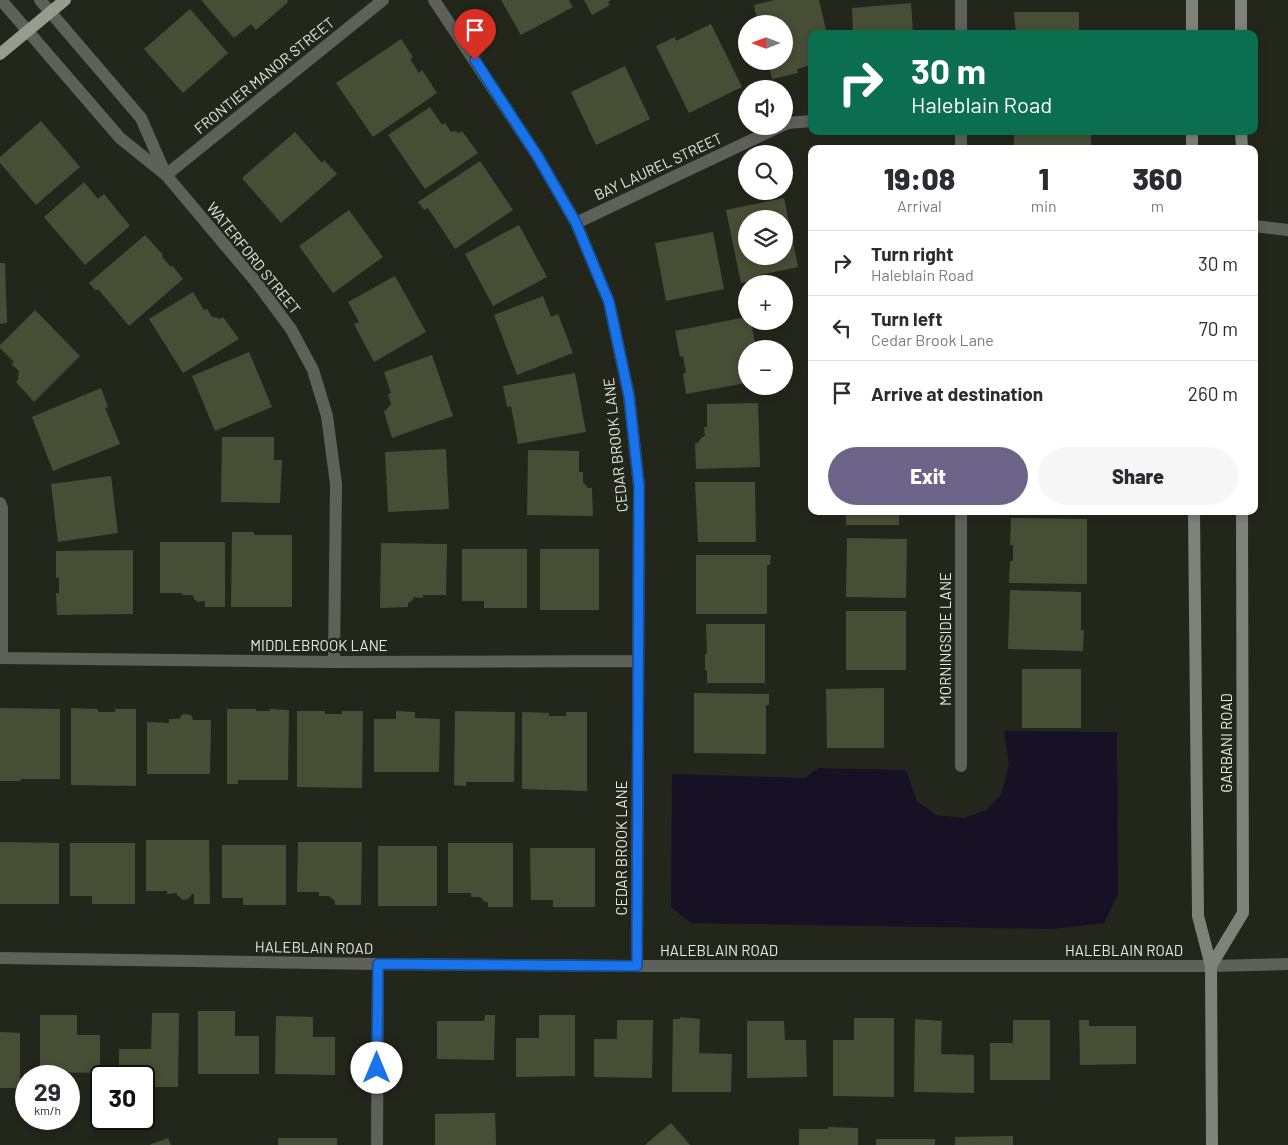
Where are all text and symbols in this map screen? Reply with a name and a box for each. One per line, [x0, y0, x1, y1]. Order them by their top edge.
pin [454, 9, 496, 60]
street label: FRONTIER MANOR STREET [190, 13, 338, 137]
north arrow [738, 15, 792, 70]
map controls [738, 15, 793, 395]
icon: arrive [461, 16, 489, 44]
text: 30 m [911, 49, 986, 91]
icon: right [828, 50, 893, 115]
button: sound [738, 80, 793, 135]
text: Haleblain Road [911, 91, 1052, 117]
street label: BAY LAUREL STREET [591, 128, 725, 204]
button: search [738, 145, 793, 200]
text: 19:08 [884, 160, 955, 196]
text: 1 [1038, 160, 1049, 196]
text: 360 [1132, 160, 1182, 196]
text: Arrival [897, 196, 942, 215]
text: min [1031, 196, 1057, 215]
text: m [1151, 196, 1164, 215]
street label: WATERFORD STREET [203, 198, 305, 318]
button: layers [738, 210, 793, 265]
text: Turn right [871, 242, 953, 265]
icon: right [828, 249, 856, 277]
text: 30 m [1198, 252, 1238, 275]
text: Haleblain Road [871, 265, 974, 284]
button: + [738, 275, 793, 330]
text: Turn left [871, 307, 942, 330]
icon: left [828, 314, 856, 342]
text: 70 m [1199, 317, 1238, 340]
text: Cedar Brook Lane [871, 330, 994, 349]
button: − [738, 340, 793, 395]
street label: CEDAR BROOK LANE [599, 377, 631, 513]
icon: arrive [828, 379, 856, 407]
text: Arrive at destination [871, 382, 1043, 405]
text: 260 m [1188, 382, 1238, 405]
button: Exit [828, 447, 1028, 505]
button: Share [1038, 447, 1238, 505]
street label: MORNINGSIDE LANE [936, 572, 954, 706]
street label: MIDDLEBROOK LANE [250, 636, 388, 654]
street label: GARBANI ROAD [1217, 693, 1235, 793]
street label: CEDAR BROOK LANE [612, 780, 630, 916]
street label: HALEBLAIN ROAD [255, 937, 373, 957]
street label: HALEBLAIN ROAD [660, 941, 778, 959]
street label: HALEBLAIN ROAD [1065, 941, 1183, 959]
position arrow [350, 1041, 402, 1093]
speed limit sign: 30 [90, 1065, 155, 1130]
text: 29 [34, 1076, 61, 1106]
text: km/h [34, 1103, 61, 1117]

